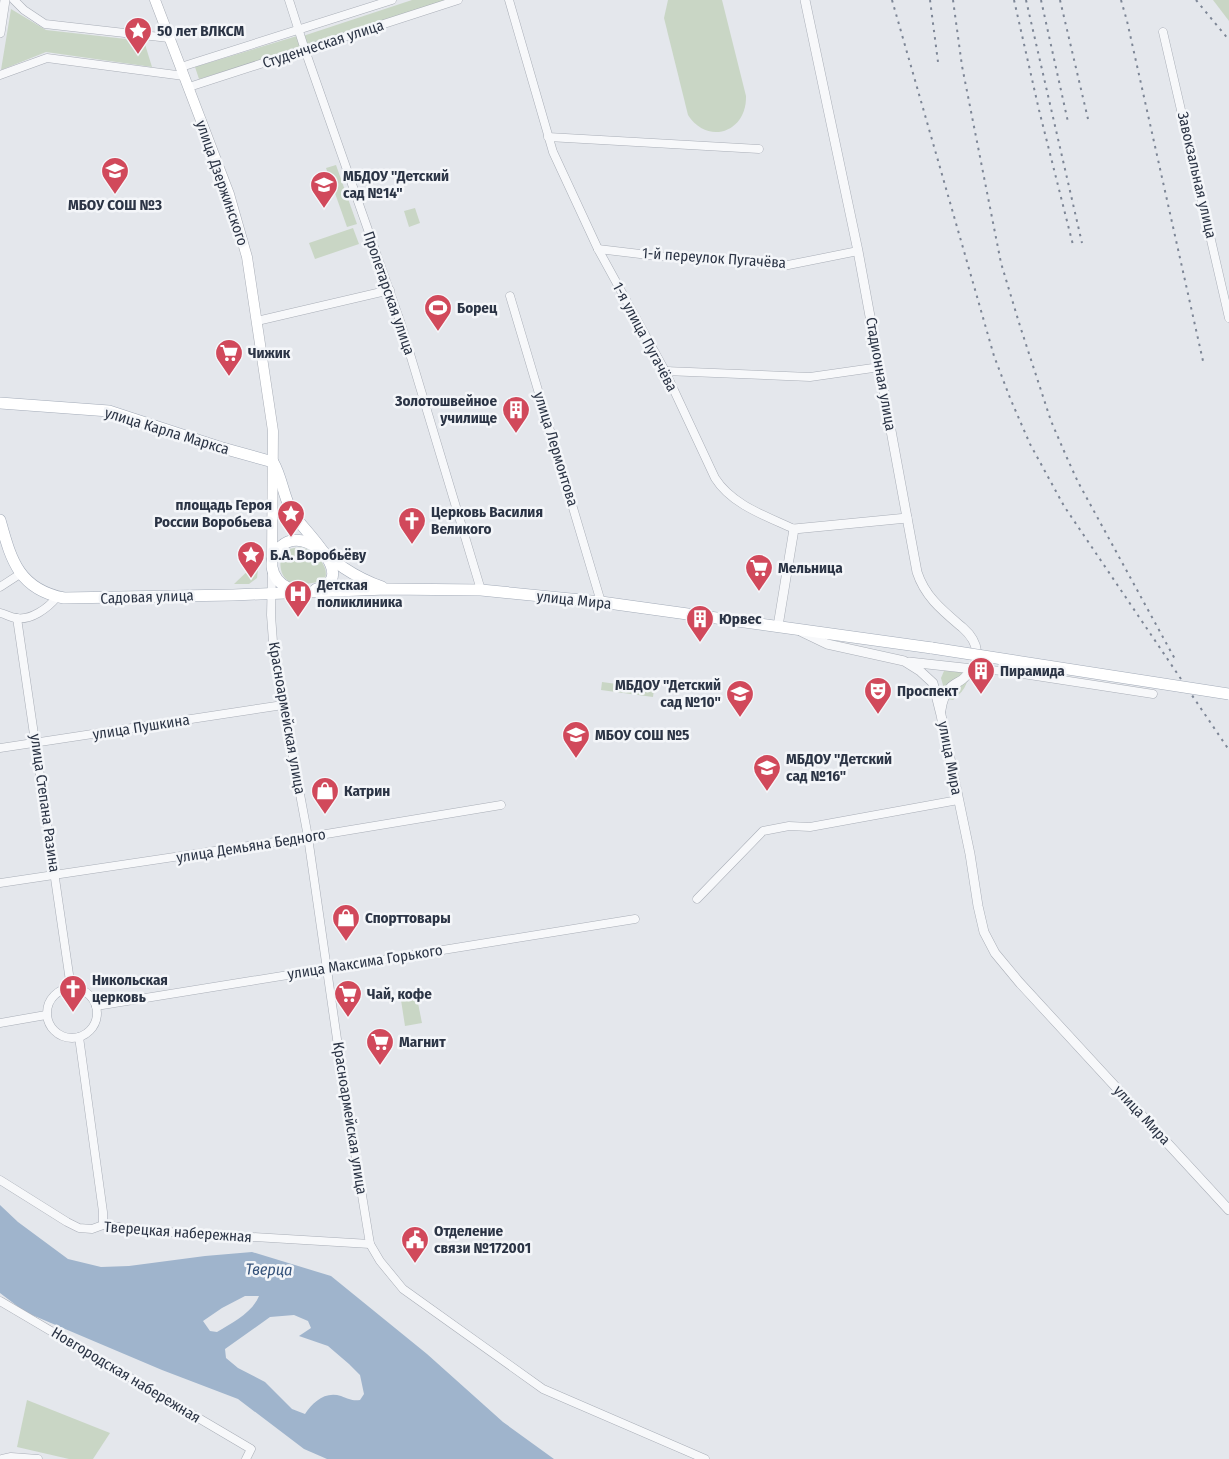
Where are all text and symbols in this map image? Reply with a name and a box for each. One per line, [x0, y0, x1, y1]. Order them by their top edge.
place icon: 50 лет ВЛКСМ [123, 16, 153, 55]
street label: Студенческая улица [260, 16, 386, 72]
place label: 50 лет ВЛКСМ [157, 22, 245, 40]
street label: Завокзальная улица [1174, 110, 1220, 240]
street label: улица Дзержинского [192, 118, 252, 248]
school or university icon: МБОУ СОШ №3 [100, 156, 130, 195]
place label: МБДОУ "Детский сад №14" [343, 167, 449, 202]
school or university icon: МБДОУ "Детский сад №14" [309, 170, 339, 209]
place label: МБОУ СОШ №3 [68, 196, 162, 214]
street label: Пролетарская улица [359, 229, 419, 357]
street label: 1-й переулок Пугачёва [641, 244, 787, 272]
street label: 1-я улица Пугачёва [609, 279, 681, 395]
sports icon: Борец [423, 293, 453, 332]
place label: Борец [457, 299, 498, 317]
street label: Стадионная улица [862, 316, 900, 432]
supermarket icon: Чижик [214, 338, 244, 377]
place label: Чижик [248, 344, 291, 362]
street label: улица Лермонтова [530, 390, 582, 508]
place label: Золотошвейное училище [394, 392, 497, 427]
building icon: Золотошвейное училище [501, 395, 531, 434]
street label: улица Карла Маркса [103, 403, 231, 459]
place label: площадь Героя России Воробьева [154, 496, 273, 531]
place icon: площадь Героя России Воробьева [276, 499, 306, 538]
place label: Церковь Василия Великого [431, 503, 543, 538]
church icon: Церковь Василия Великого [397, 506, 427, 545]
place icon: Б.А. Воробьёву [236, 540, 266, 579]
place label: Б.А. Воробьёву [270, 546, 367, 564]
supermarket icon: Мельница [744, 553, 774, 592]
place label: Мельница [778, 559, 843, 577]
place label: Детская поликлиника [316, 576, 403, 611]
hospital icon: Детская поликлиника [283, 579, 313, 618]
street label: Садовая улица [100, 586, 194, 608]
street label: улица Мира [536, 587, 612, 613]
building icon: Юрвес [685, 604, 715, 643]
place label: Юрвес [719, 610, 762, 628]
street label: Красноармейская улица [265, 640, 309, 796]
building icon: Пирамида [966, 656, 996, 695]
place label: Пирамида [1000, 662, 1065, 680]
place label: МБДОУ "Детский сад №10" [615, 676, 721, 711]
theatre icon: Проспект [863, 676, 893, 715]
school or university icon: МБДОУ "Детский сад №10" [725, 679, 755, 718]
place label: Проспект [897, 682, 959, 700]
street label: улица Пушкина [91, 710, 191, 744]
street label: улица Мира [934, 719, 966, 797]
school or university icon: МБОУ СОШ №5 [561, 720, 591, 759]
place label: МБОУ СОШ №5 [595, 726, 689, 744]
street label: улица Степана Разина [26, 733, 64, 873]
place label: МБДОУ "Детский сад №16" [786, 750, 892, 785]
school or university icon: МБДОУ "Детский сад №16" [752, 753, 782, 792]
shop icon: Катрин [310, 776, 340, 815]
place label: Катрин [344, 782, 390, 800]
street label: улица Демьяна Бедного [175, 825, 327, 867]
shop icon: Спорттовары [331, 903, 361, 942]
place label: Спорттовары [365, 909, 451, 927]
street label: улица Максима Горького [286, 941, 444, 983]
place label: Никольская церковь [92, 971, 168, 1006]
church icon: Никольская церковь [58, 974, 88, 1013]
supermarket icon: Чай, кофе [333, 979, 363, 1018]
place label: Чай, кофе [367, 985, 432, 1003]
supermarket icon: Магнит [365, 1027, 395, 1066]
place label: Магнит [399, 1033, 446, 1051]
street label: Красноармейская улица [329, 1040, 371, 1196]
street label: улица Мира [1110, 1081, 1174, 1149]
street label: Тверецкая набережная [104, 1218, 252, 1246]
place label: Отделение связи №172001 [434, 1222, 531, 1257]
public building icon: Отделение связи №172001 [400, 1225, 430, 1264]
water label: Тверца [245, 1260, 293, 1279]
street label: Новгородская набережная [48, 1323, 204, 1427]

